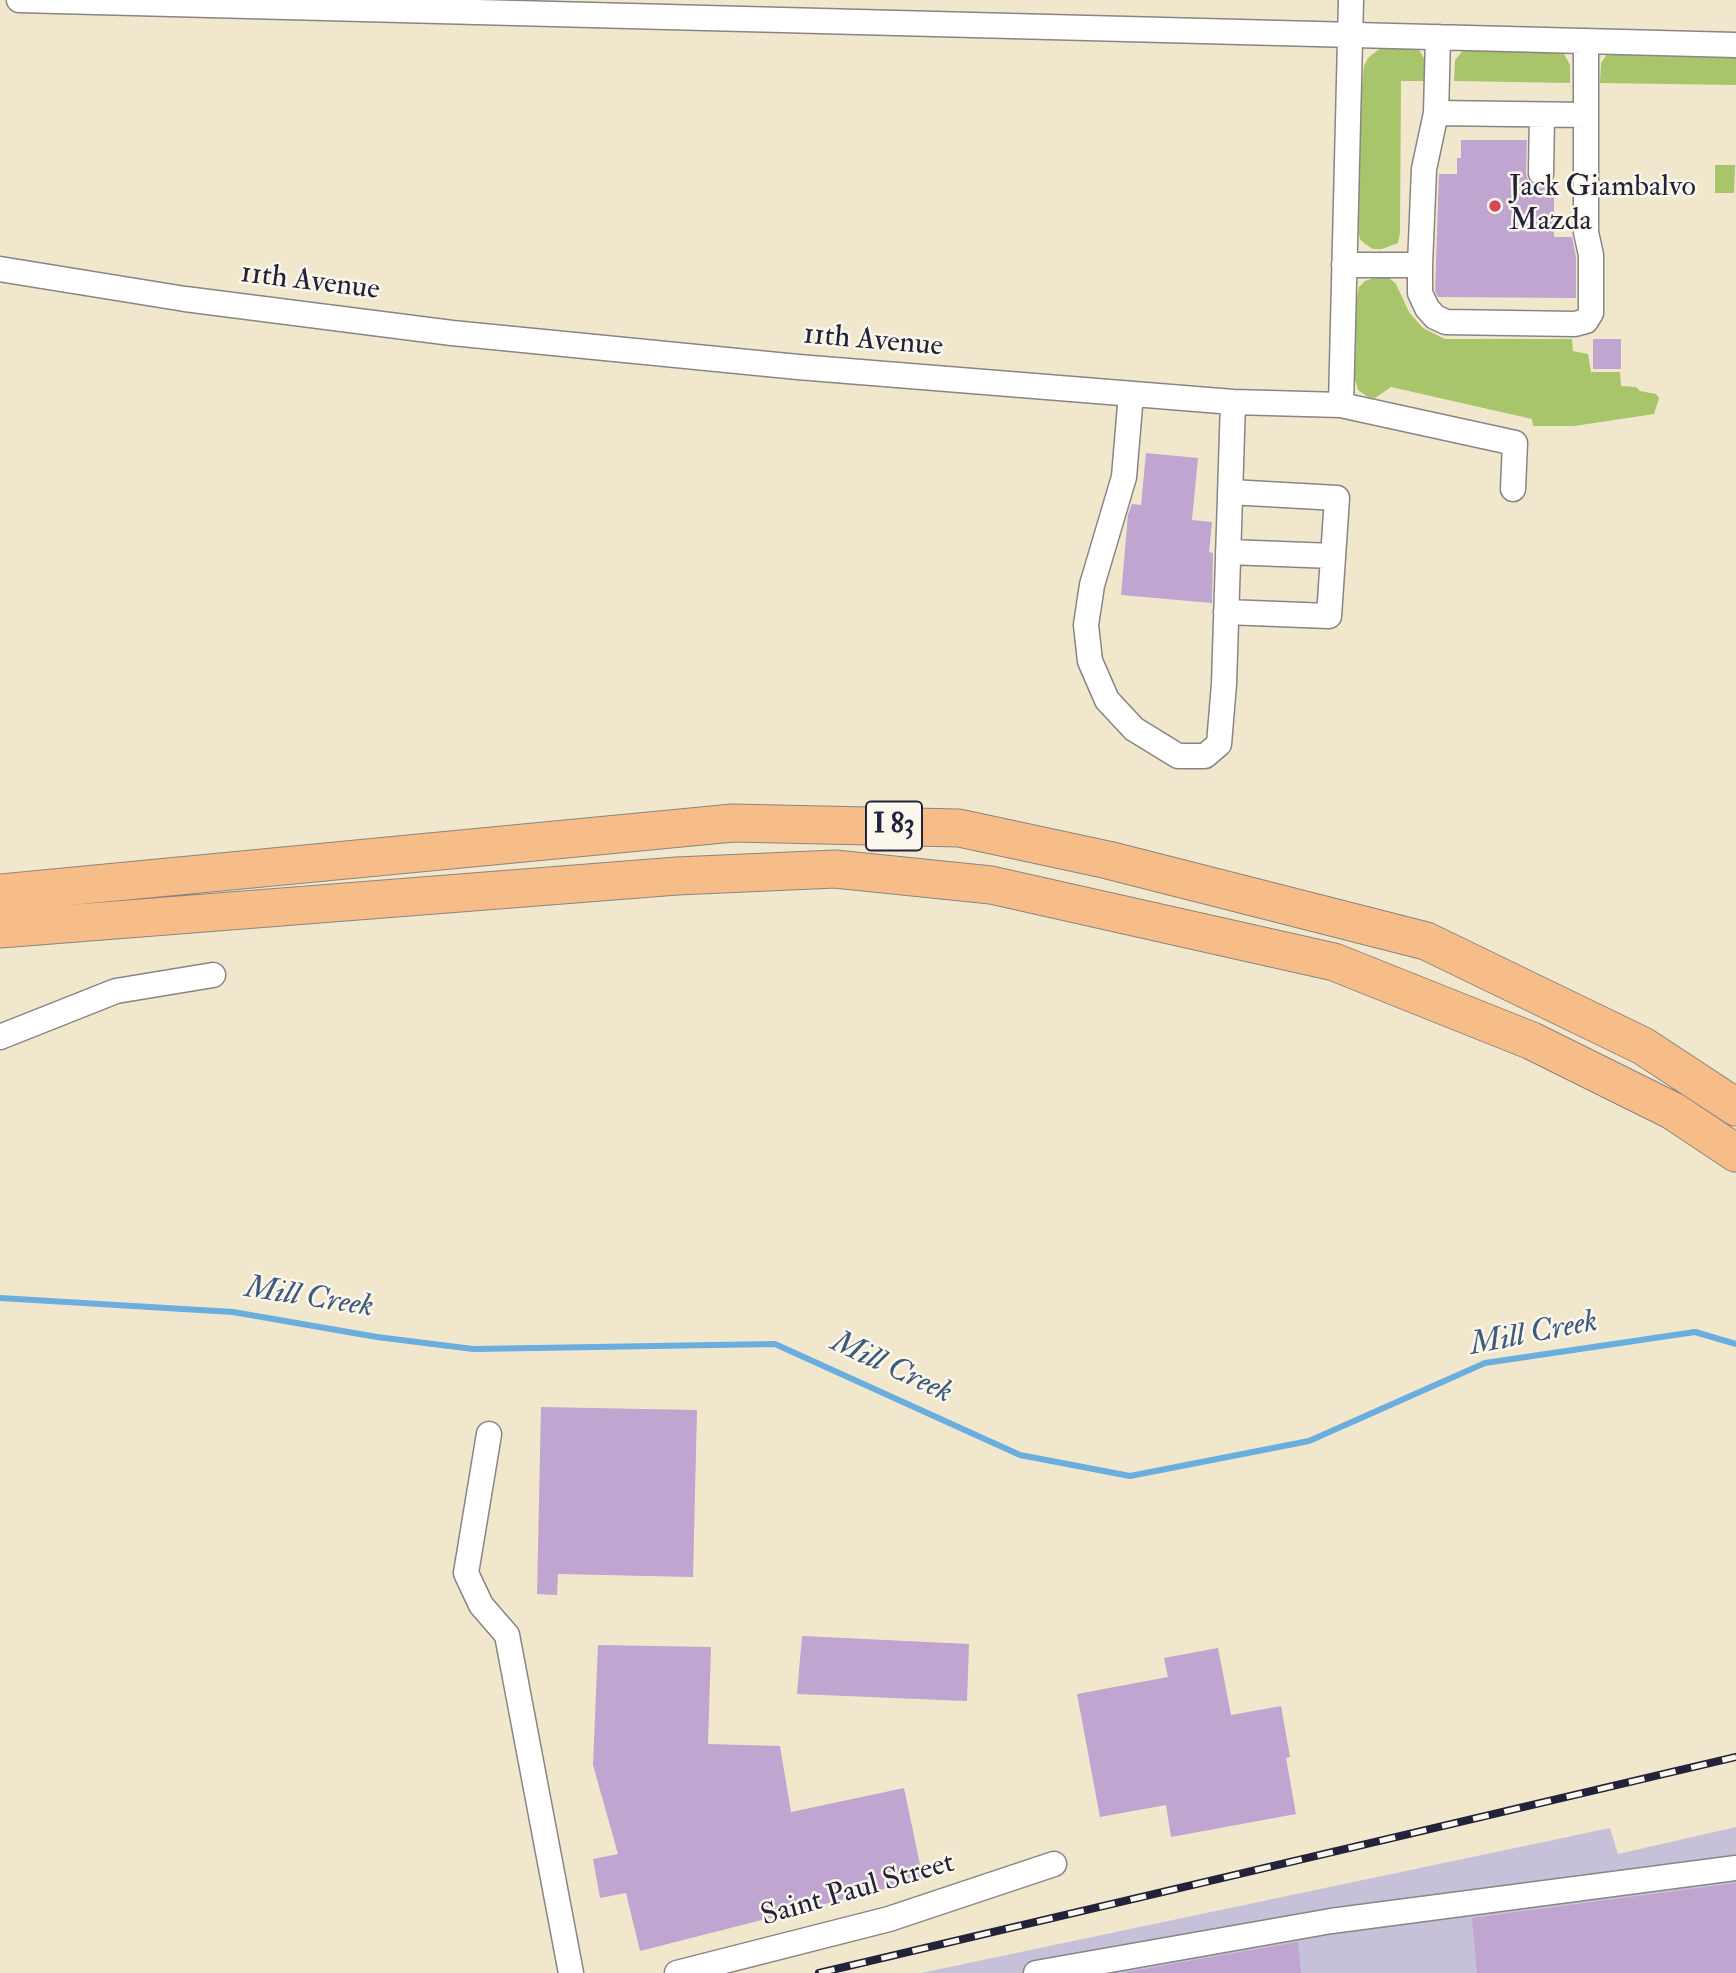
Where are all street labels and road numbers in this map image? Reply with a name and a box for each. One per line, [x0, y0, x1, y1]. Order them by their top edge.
street label: 11th Avenue [238, 257, 382, 309]
street label: 11th Avenue [802, 318, 944, 366]
road number: I 83 [866, 802, 922, 850]
street label: Saint Paul Street [757, 1846, 959, 1936]

